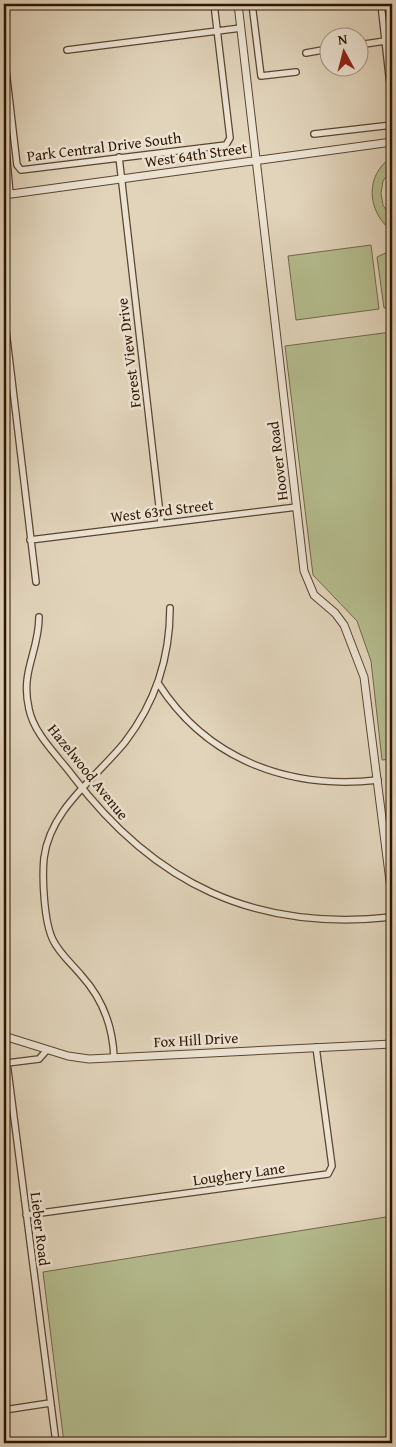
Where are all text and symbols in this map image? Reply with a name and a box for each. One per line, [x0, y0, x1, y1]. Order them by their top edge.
north arrow [318, 28, 368, 78]
text: N [337, 29, 349, 50]
street label: Park Central Drive South [25, 127, 183, 166]
street label: West 64th Street [143, 137, 249, 172]
street label: Forest View Drive [111, 297, 146, 409]
street label: Hoover Road [262, 420, 293, 502]
street label: West 63rd Street [109, 494, 215, 527]
street label: Hazelwood Avenue [43, 719, 134, 824]
street label: Fox Hill Drive [153, 1027, 239, 1052]
street label: Loughery Lane [192, 1157, 286, 1190]
street label: Lieber Road [26, 1191, 55, 1267]

